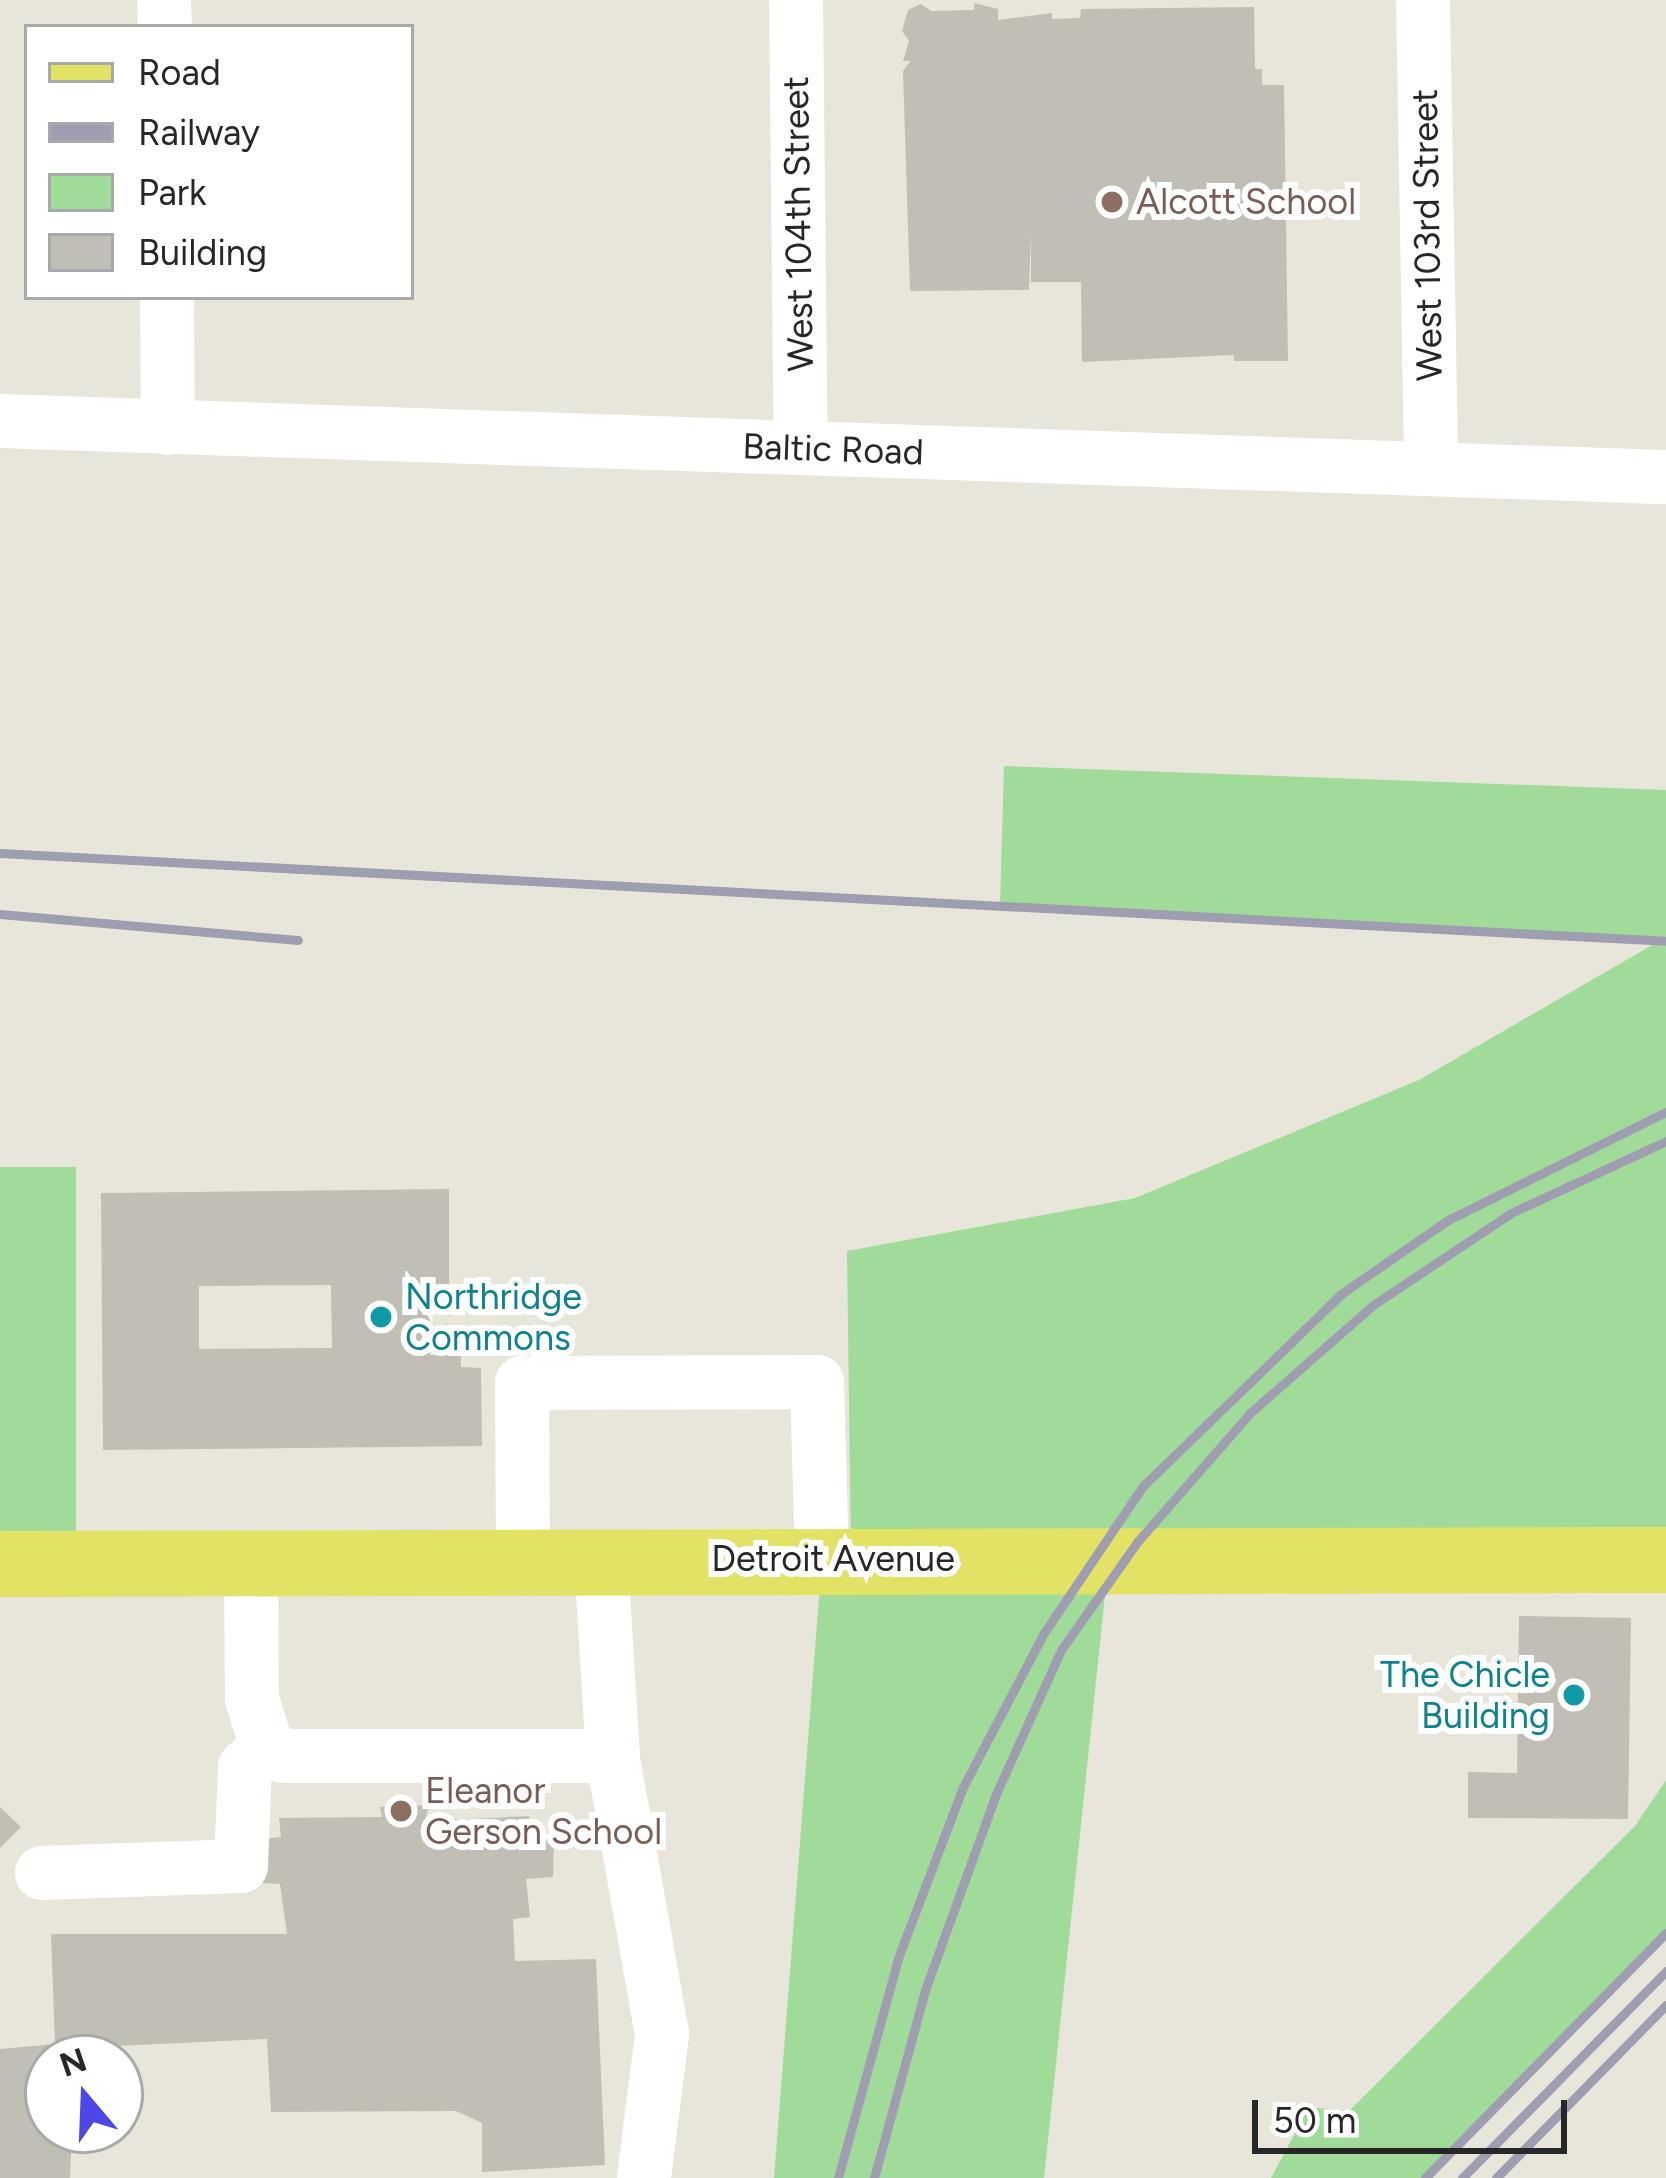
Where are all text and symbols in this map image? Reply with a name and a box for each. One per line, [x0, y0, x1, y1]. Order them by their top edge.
legend [24, 24, 414, 300]
text: Road [138, 51, 221, 94]
street label: West 104th Street [774, 76, 822, 372]
street label: West 103rd Street [1403, 88, 1451, 382]
text: Railway [138, 111, 260, 154]
text: Park [138, 171, 206, 214]
place label: Alcott School [1136, 180, 1356, 224]
marker: Alcott School [1099, 189, 1125, 215]
text: Building [138, 231, 267, 274]
street label: Baltic Road [742, 424, 924, 474]
place label: Northridge Commons [405, 1274, 582, 1359]
marker: Northridge Commons [368, 1304, 394, 1330]
street label: Detroit Avenue [711, 1537, 955, 1581]
place label: The Chicle Building [1380, 1652, 1550, 1737]
marker: The Chicle Building [1561, 1682, 1587, 1708]
place label: Eleanor Gerson School [425, 1768, 662, 1853]
marker: Eleanor Gerson School [388, 1798, 414, 1824]
north arrow [24, 2034, 144, 2154]
text: N [55, 2040, 91, 2085]
scale bar [1258, 2076, 1573, 2150]
text: 50 m [1273, 2099, 1356, 2142]

